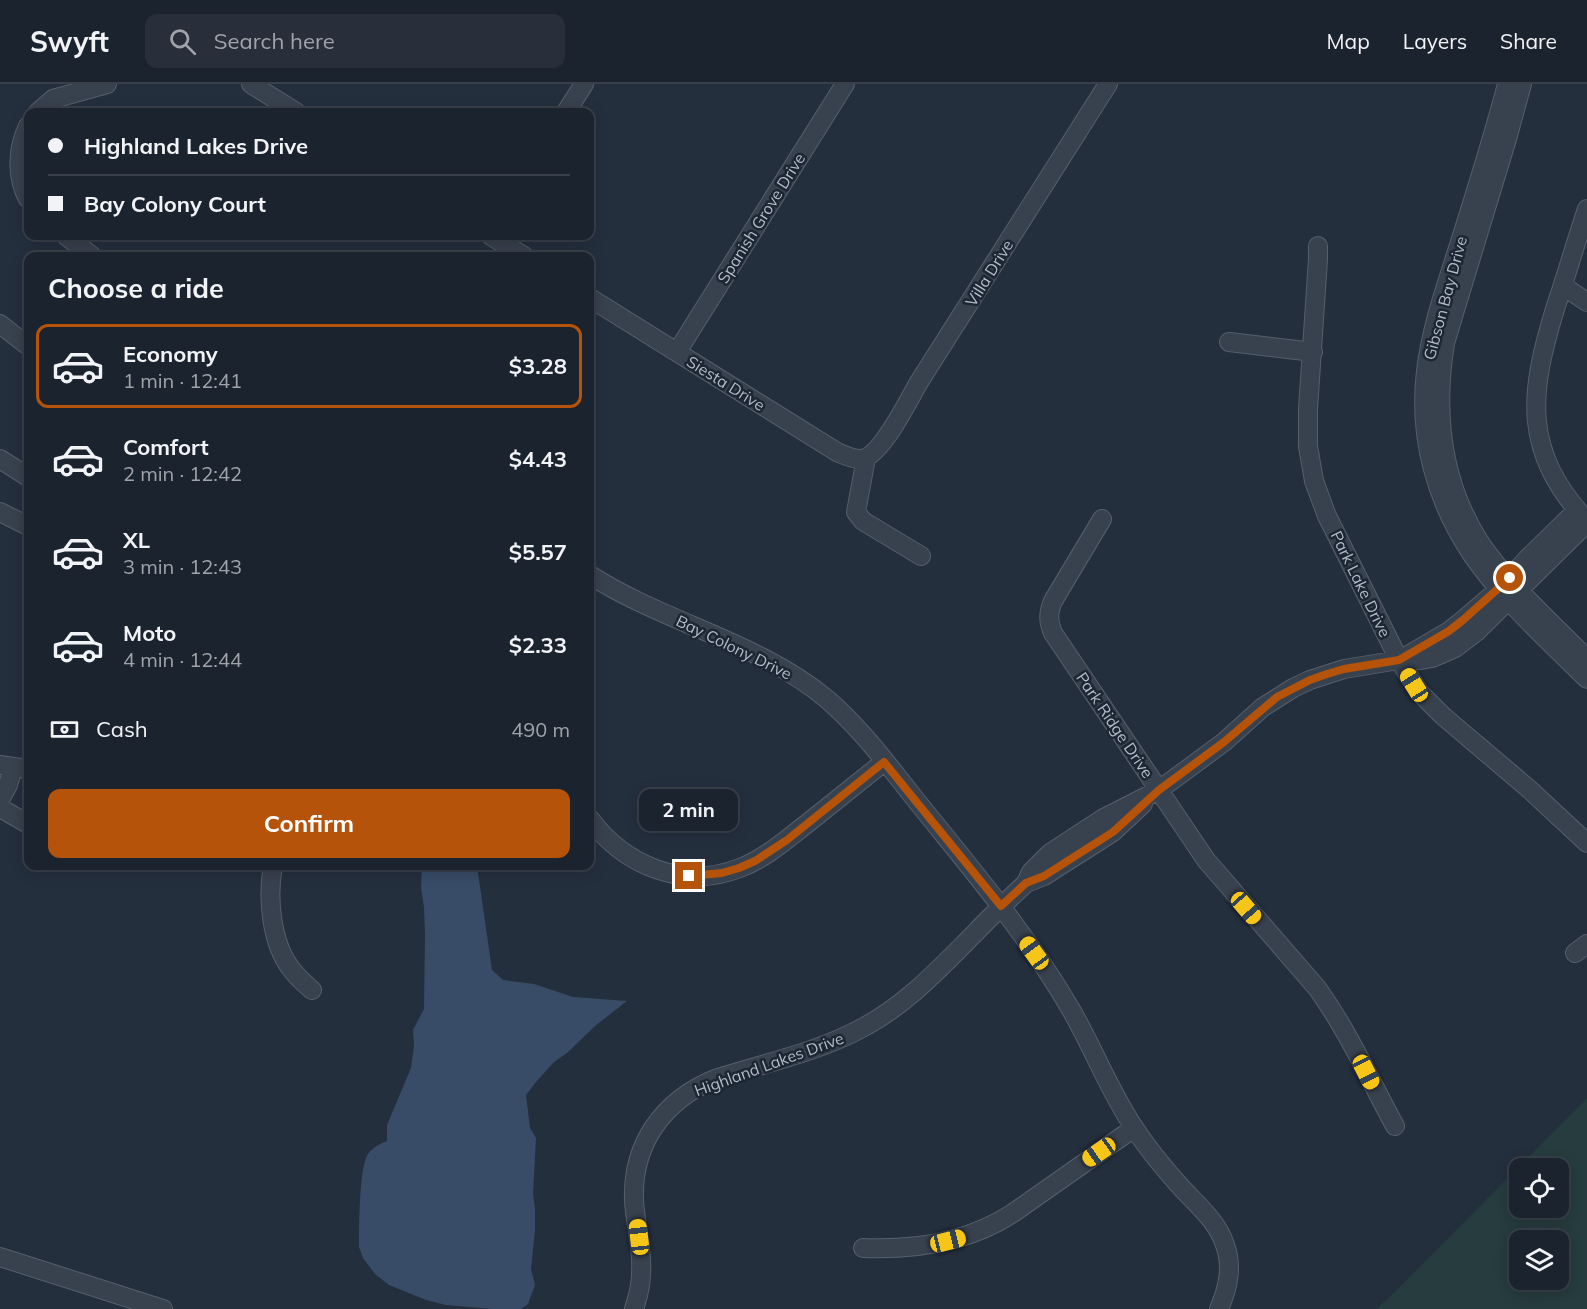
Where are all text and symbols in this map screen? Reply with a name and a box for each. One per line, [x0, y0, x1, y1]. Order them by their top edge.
search box [145, 14, 565, 68]
text: Swyft [30, 24, 109, 59]
icon: search [166, 25, 199, 58]
text: Search here [214, 27, 335, 55]
text: Map [1327, 28, 1370, 54]
text: Layers [1403, 28, 1467, 54]
text: Share [1500, 28, 1557, 54]
text: Highland Lakes Drive [84, 132, 308, 160]
street label: Spanish Grove Drive [713, 149, 809, 287]
text: Bay Colony Court [84, 190, 266, 218]
street label: Gibson Bay Drive [1419, 234, 1471, 362]
street label: Villa Drive [961, 236, 1017, 310]
text: Choose a ride [48, 271, 224, 305]
icon: car [51, 339, 105, 393]
text: Economy [123, 340, 218, 368]
street label: Siesta Drive [683, 351, 769, 415]
text: $3.28 [509, 352, 567, 380]
text: 1 min · 12:41 [123, 368, 242, 393]
icon: car [51, 432, 105, 486]
text: Comfort [123, 433, 209, 461]
text: $4.43 [509, 445, 567, 473]
text: 2 min · 12:42 [123, 461, 242, 486]
icon: car [51, 525, 105, 579]
text: XL [123, 526, 150, 554]
street label: Park Lake Drive [1327, 528, 1395, 640]
text: $5.57 [509, 538, 567, 566]
text: 3 min · 12:43 [123, 554, 242, 579]
route start [1496, 564, 1523, 591]
street label: Bay Colony Drive [673, 610, 795, 684]
icon: car [51, 618, 105, 672]
text: Moto [123, 619, 176, 647]
text: $2.33 [509, 631, 567, 659]
text: 4 min · 12:44 [123, 647, 242, 672]
car [1397, 665, 1431, 705]
street label: Park Ridge Drive [1072, 668, 1158, 782]
icon: cash [48, 713, 81, 746]
text: Cash [96, 715, 148, 743]
text: 490 m [511, 717, 570, 742]
button: Confirm [48, 789, 570, 858]
callout: 2 min [640, 789, 738, 831]
text: 2 min [662, 797, 715, 822]
route end [675, 862, 702, 889]
car [1227, 889, 1265, 927]
car [1016, 933, 1052, 973]
street label: Highland Lakes Drive [692, 1028, 846, 1100]
car [1350, 1052, 1382, 1092]
car [1079, 1134, 1119, 1170]
map controls [1509, 1158, 1569, 1290]
button: locate [1509, 1158, 1569, 1218]
car [628, 1218, 650, 1256]
car [928, 1228, 968, 1254]
button: layers [1509, 1230, 1569, 1290]

